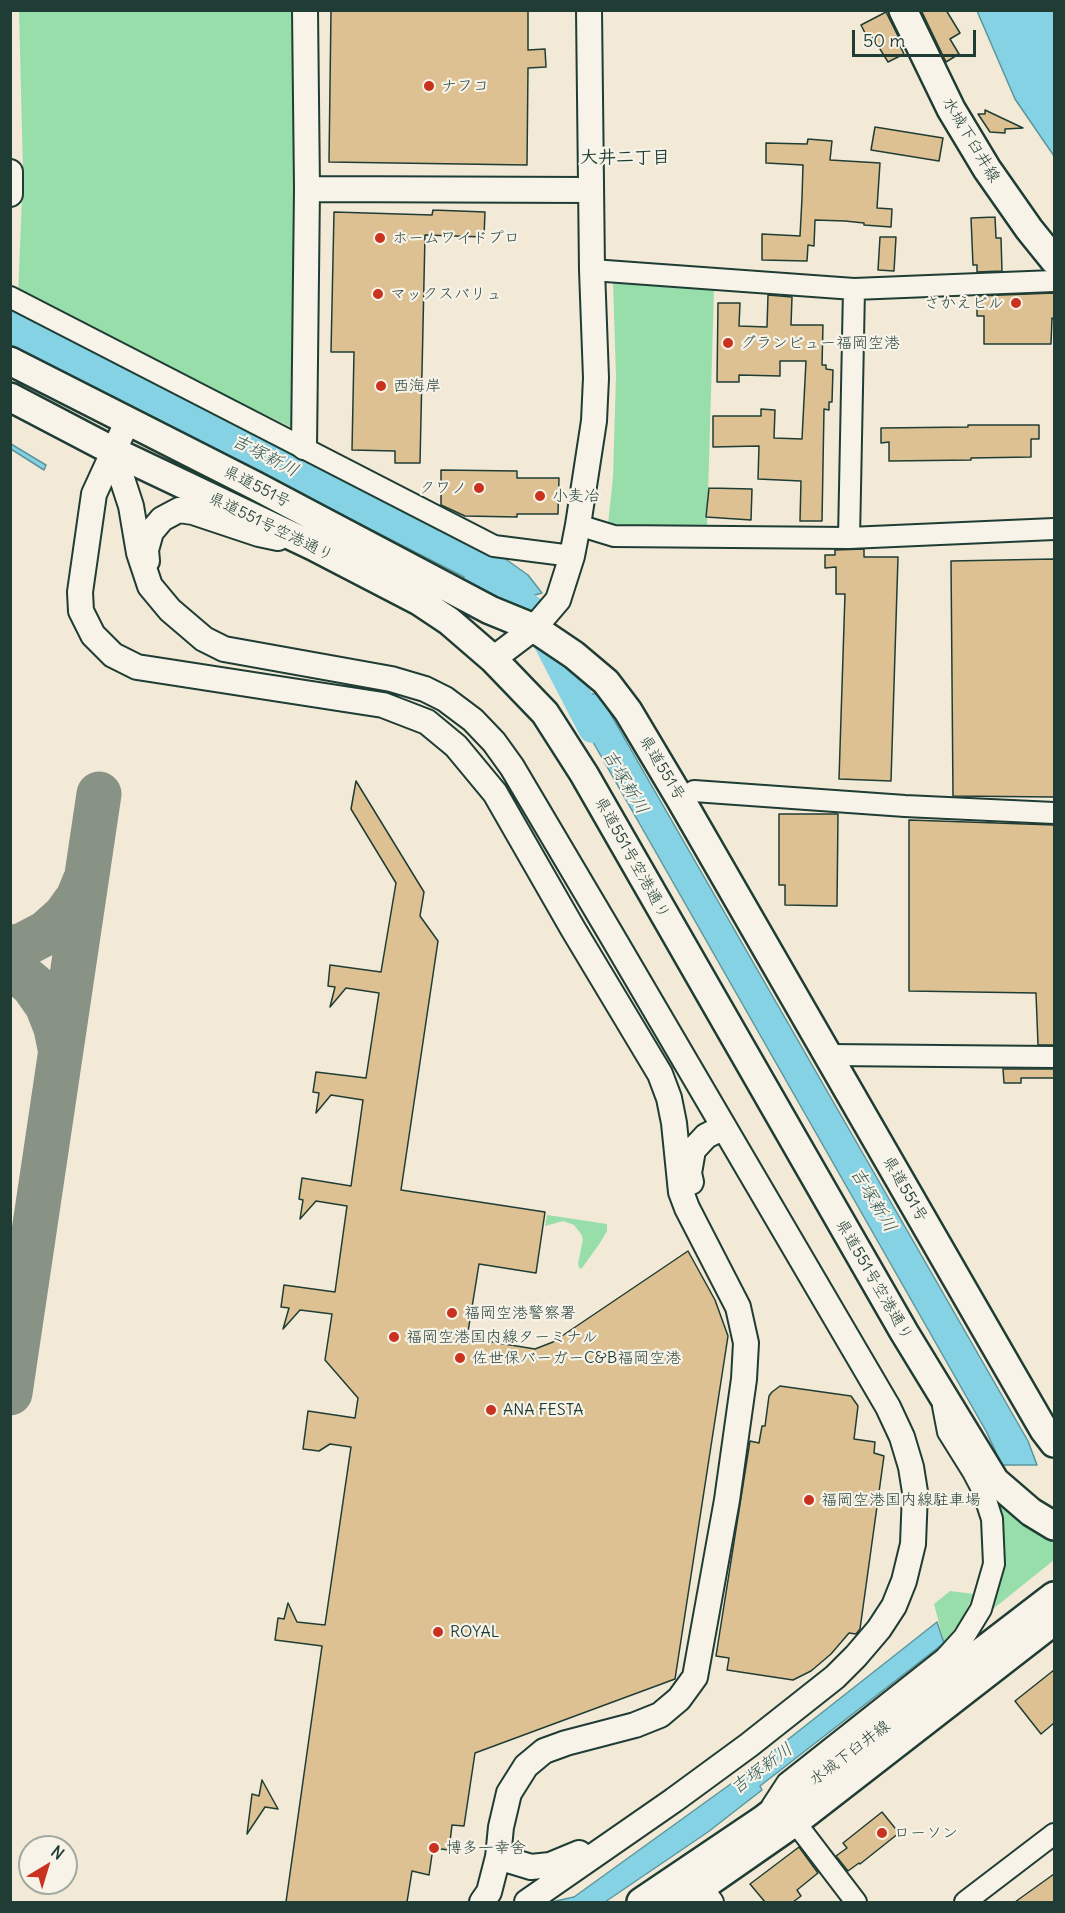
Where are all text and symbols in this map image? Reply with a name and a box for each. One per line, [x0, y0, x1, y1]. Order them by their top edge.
scale bar [855, 18, 980, 56]
text: 50 m [863, 29, 905, 52]
place label: ナフコ [441, 76, 489, 96]
marker: ナフコ [422, 79, 436, 93]
street label: 水城下臼井線 [938, 94, 1004, 186]
district label: 大井二丁目 [580, 147, 670, 169]
place label: ホームワイドプロ [392, 228, 520, 248]
marker: ホームワイドプロ [373, 231, 387, 245]
place label: マックスバリュ [390, 284, 502, 304]
marker: マックスバリュ [371, 287, 385, 301]
place label: さかえビル [924, 293, 1004, 313]
marker: さかえビル [1009, 296, 1023, 310]
place label: グランビュー福岡空港 [740, 333, 900, 353]
marker: グランビュー福岡空港 [721, 336, 735, 350]
place label: 西海岸 [393, 376, 441, 396]
marker: 西海岸 [374, 379, 388, 393]
water label: 吉塚新川 [228, 430, 302, 482]
street label: 県道551号 [220, 462, 294, 512]
place label: クワノ [419, 478, 467, 498]
marker: クワノ [472, 481, 486, 495]
place label: 小麦冶 [552, 486, 600, 506]
street label: 県道551号空港通り [205, 488, 337, 566]
marker: 小麦冶 [533, 489, 547, 503]
street label: 県道551号 [635, 732, 689, 804]
water label: 吉塚新川 [597, 746, 653, 818]
street label: 県道551号空港通り [590, 794, 674, 922]
street label: 県道551号 [878, 1153, 932, 1225]
water label: 吉塚新川 [845, 1164, 901, 1236]
street label: 県道551号空港通り [831, 1216, 917, 1344]
place label: 福岡空港警察署 [464, 1303, 576, 1323]
marker: 福岡空港警察署 [445, 1306, 459, 1320]
place label: 福岡空港国内線ターミナル [406, 1327, 598, 1347]
marker: 福岡空港国内線ターミナル [387, 1330, 401, 1344]
place label: 佐世保バーガーC&B福岡空港 [472, 1348, 681, 1368]
marker: 佐世保バーガーC&B福岡空港 [453, 1351, 467, 1365]
place label: ANA FESTA [503, 1400, 584, 1420]
marker: ANA FESTA [484, 1403, 498, 1417]
place label: 福岡空港国内線駐車場 [821, 1490, 981, 1510]
marker: 福岡空港国内線駐車場 [802, 1493, 816, 1507]
place label: ROYAL [450, 1622, 499, 1642]
marker: ROYAL [431, 1625, 445, 1639]
street label: 水城下臼井線 [806, 1716, 894, 1790]
water label: 吉塚新川 [727, 1739, 797, 1799]
place label: ローソン [894, 1823, 958, 1843]
marker: ローソン [875, 1826, 889, 1840]
north arrow [18, 1835, 78, 1895]
place label: 博多一幸舍 [446, 1838, 526, 1858]
text: N [47, 1841, 68, 1864]
marker: 博多一幸舍 [427, 1841, 441, 1855]

